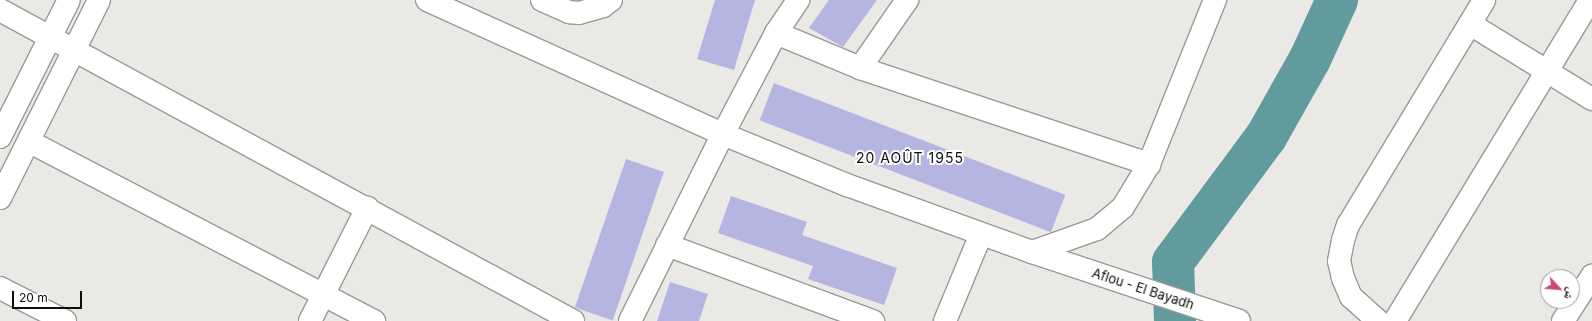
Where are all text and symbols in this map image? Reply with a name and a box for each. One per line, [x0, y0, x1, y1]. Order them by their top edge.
district label: 20 AOÛT 1955 [856, 150, 964, 166]
street label: Aflou - El Bayadh [1090, 265, 1196, 313]
north arrow [1540, 269, 1580, 309]
scale bar [14, 283, 84, 309]
text: ش [1561, 286, 1579, 302]
text: 20 m [19, 290, 48, 305]

